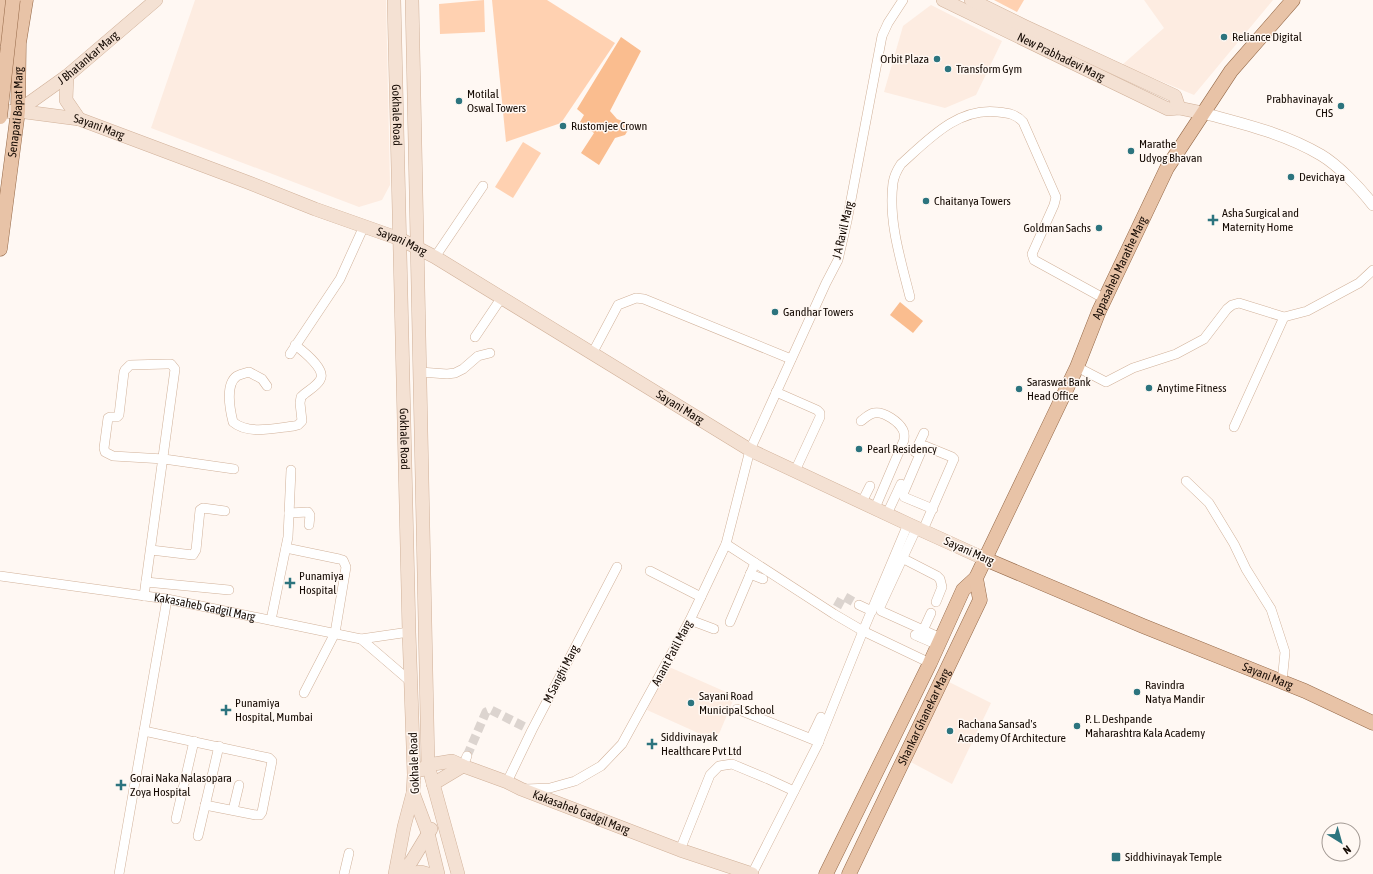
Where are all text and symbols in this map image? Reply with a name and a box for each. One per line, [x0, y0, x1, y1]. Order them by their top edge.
street label: J Bhatankar Marg [55, 28, 122, 88]
street label: New Prabhadevi Marg [1015, 30, 1108, 85]
place label: Reliance Digital [1232, 30, 1303, 44]
marker: Reliance Digital [1219, 32, 1229, 42]
place label: Orbit Plaza [880, 52, 929, 66]
marker: Orbit Plaza [932, 54, 942, 64]
place label: Transform Gym [956, 62, 1022, 76]
marker: Transform Gym [943, 64, 953, 74]
street label: Senapati Bapat Marg [5, 66, 26, 158]
street label: Gokhale Road [389, 84, 404, 146]
place label: Motilal Oswal Towers [467, 87, 526, 115]
place label: Prabhavinayak CHS [1266, 92, 1334, 120]
marker: Motilal Oswal Towers [454, 96, 464, 106]
marker: Prabhavinayak CHS [1336, 101, 1346, 111]
street label: Sayani Marg [73, 111, 127, 143]
place label: Rustomjee Crown [571, 119, 647, 133]
marker: Rustomjee Crown [558, 121, 568, 131]
place label: Marathe Udyog Bhavan [1139, 137, 1202, 165]
marker: Marathe Udyog Bhavan [1126, 146, 1136, 156]
place label: Devichaya [1299, 170, 1345, 184]
marker: Devichaya [1286, 172, 1296, 182]
place label: Chaitanya Towers [934, 194, 1011, 208]
marker: Chaitanya Towers [921, 196, 931, 206]
street label: J A Ravil Marg [830, 199, 857, 260]
place label: Asha Surgical and Maternity Home [1222, 206, 1299, 234]
street label: Appasaheb Marathe Marg [1089, 213, 1150, 321]
marker: Asha Surgical and Maternity Home [1207, 214, 1219, 226]
place label: Goldman Sachs [1023, 221, 1091, 235]
marker: Goldman Sachs [1094, 223, 1104, 233]
street label: Sayani Marg [375, 224, 430, 259]
place label: Gandhar Towers [783, 305, 853, 319]
marker: Gandhar Towers [770, 307, 780, 317]
place label: Saraswat Bank Head Office [1027, 375, 1092, 403]
place label: Anytime Fitness [1157, 381, 1226, 395]
marker: Anytime Fitness [1144, 383, 1154, 393]
marker: Saraswat Bank Head Office [1014, 384, 1024, 394]
street label: Sayani Marg [654, 387, 707, 427]
street label: Gokhale Road [397, 408, 412, 470]
place label: Pearl Residency [867, 442, 937, 456]
marker: Pearl Residency [854, 444, 864, 454]
street label: Sayani Marg [942, 534, 997, 569]
place label: Punamiya Hospital [299, 569, 344, 597]
marker: Punamiya Hospital [284, 577, 296, 589]
street label: Kakasaheb Gadgil Marg [153, 590, 257, 624]
street label: Anant Patil Marg [649, 617, 696, 688]
street label: M Sanghi Marg [540, 642, 582, 705]
street label: Sayani Marg [1240, 660, 1296, 693]
street label: Shankar Ghanekar Marg [895, 666, 953, 768]
place label: Ravindra Natya Mandir [1145, 678, 1205, 706]
marker: Ravindra Natya Mandir [1132, 687, 1142, 697]
place label: Sayani Road Municipal School [699, 689, 775, 717]
place label: Punamiya Hospital, Mumbai [235, 696, 313, 724]
marker: Sayani Road Municipal School [686, 698, 696, 708]
marker: Punamiya Hospital, Mumbai [220, 704, 232, 716]
place label: P. L. Deshpande Maharashtra Kala Academy [1085, 712, 1205, 740]
place label: Rachana Sansad's Academy Of Architecture [958, 717, 1066, 745]
marker: P. L. Deshpande Maharashtra Kala Academy [1072, 721, 1082, 731]
marker: Rachana Sansad's Academy Of Architecture [945, 726, 955, 736]
place label: Siddivinayak Healthcare Pvt Ltd [661, 730, 742, 758]
street label: Gokhale Road [406, 732, 422, 794]
marker: Siddivinayak Healthcare Pvt Ltd [646, 738, 658, 750]
place label: Gorai Naka Nalasopara Zoya Hospital [130, 771, 232, 799]
marker: Gorai Naka Nalasopara Zoya Hospital [115, 779, 127, 791]
street label: Kakasaheb Gadgil Marg [531, 787, 633, 837]
north arrow [1321, 822, 1361, 862]
text: N [1341, 843, 1353, 857]
place label: Siddhivinayak Temple [1125, 850, 1222, 864]
marker: Siddhivinayak Temple [1110, 851, 1122, 863]

